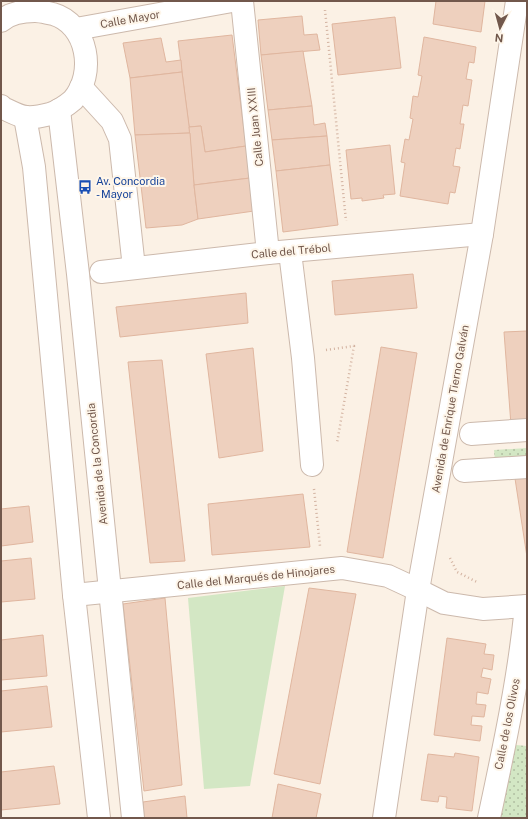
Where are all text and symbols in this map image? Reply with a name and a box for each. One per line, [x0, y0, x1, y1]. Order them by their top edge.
street label: Calle Mayor [99, 8, 161, 30]
north arrow [480, 8, 520, 48]
text: N [494, 32, 504, 44]
street label: Calle Juan XXIII [245, 87, 265, 167]
place label: Av. Concordia - Mayor [96, 175, 165, 200]
bus stop icon: Av. Concordia - Mayor [77, 179, 93, 195]
street label: Calle del Trébol [251, 242, 331, 260]
street label: Avenida de Enrique Tierno Galván [429, 324, 471, 494]
street label: Avenida de la Concordia [85, 402, 109, 526]
street label: Calle del Marqués de Hinojares [177, 563, 336, 591]
street label: Calle de los Olivos [492, 677, 522, 771]

